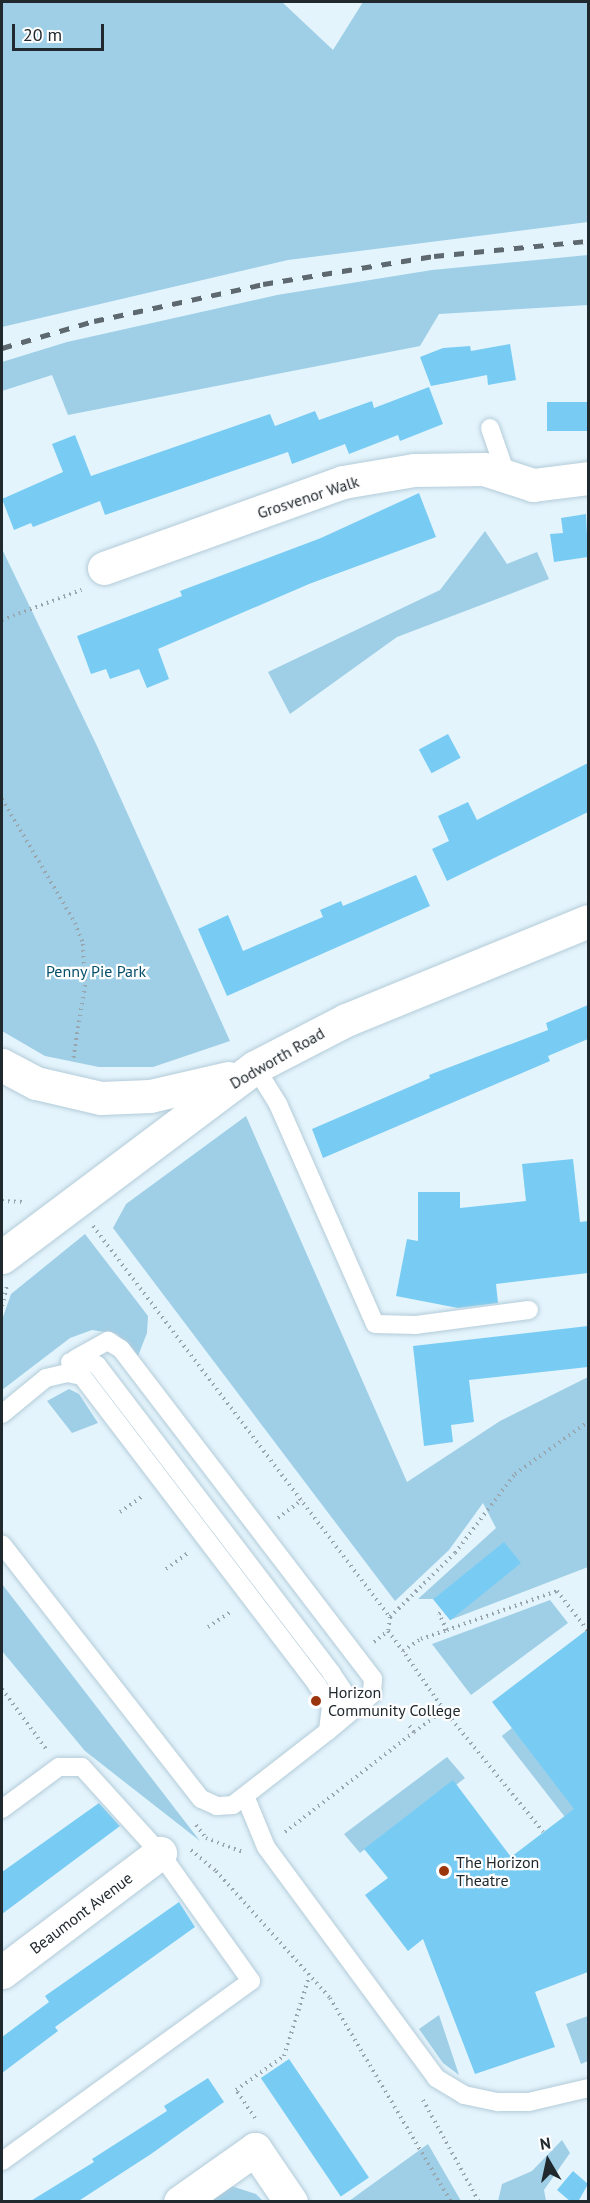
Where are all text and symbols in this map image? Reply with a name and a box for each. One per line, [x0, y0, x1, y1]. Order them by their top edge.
scale bar [15, 12, 106, 50]
text: 20 m [23, 23, 62, 46]
street label: Grosvenor Walk [255, 471, 361, 523]
park label: Penny Pie Park [46, 961, 146, 981]
street label: Dodworth Road [226, 1023, 328, 1093]
place label: Horizon Community College [328, 1682, 461, 1720]
marker: Horizon Community College [309, 1694, 323, 1708]
place label: The Horizon Theatre [456, 1852, 539, 1890]
marker: The Horizon Theatre [437, 1864, 451, 1878]
street label: Beaumont Avenue [26, 1868, 136, 1958]
north arrow [518, 2131, 578, 2191]
text: N [538, 2133, 552, 2154]

